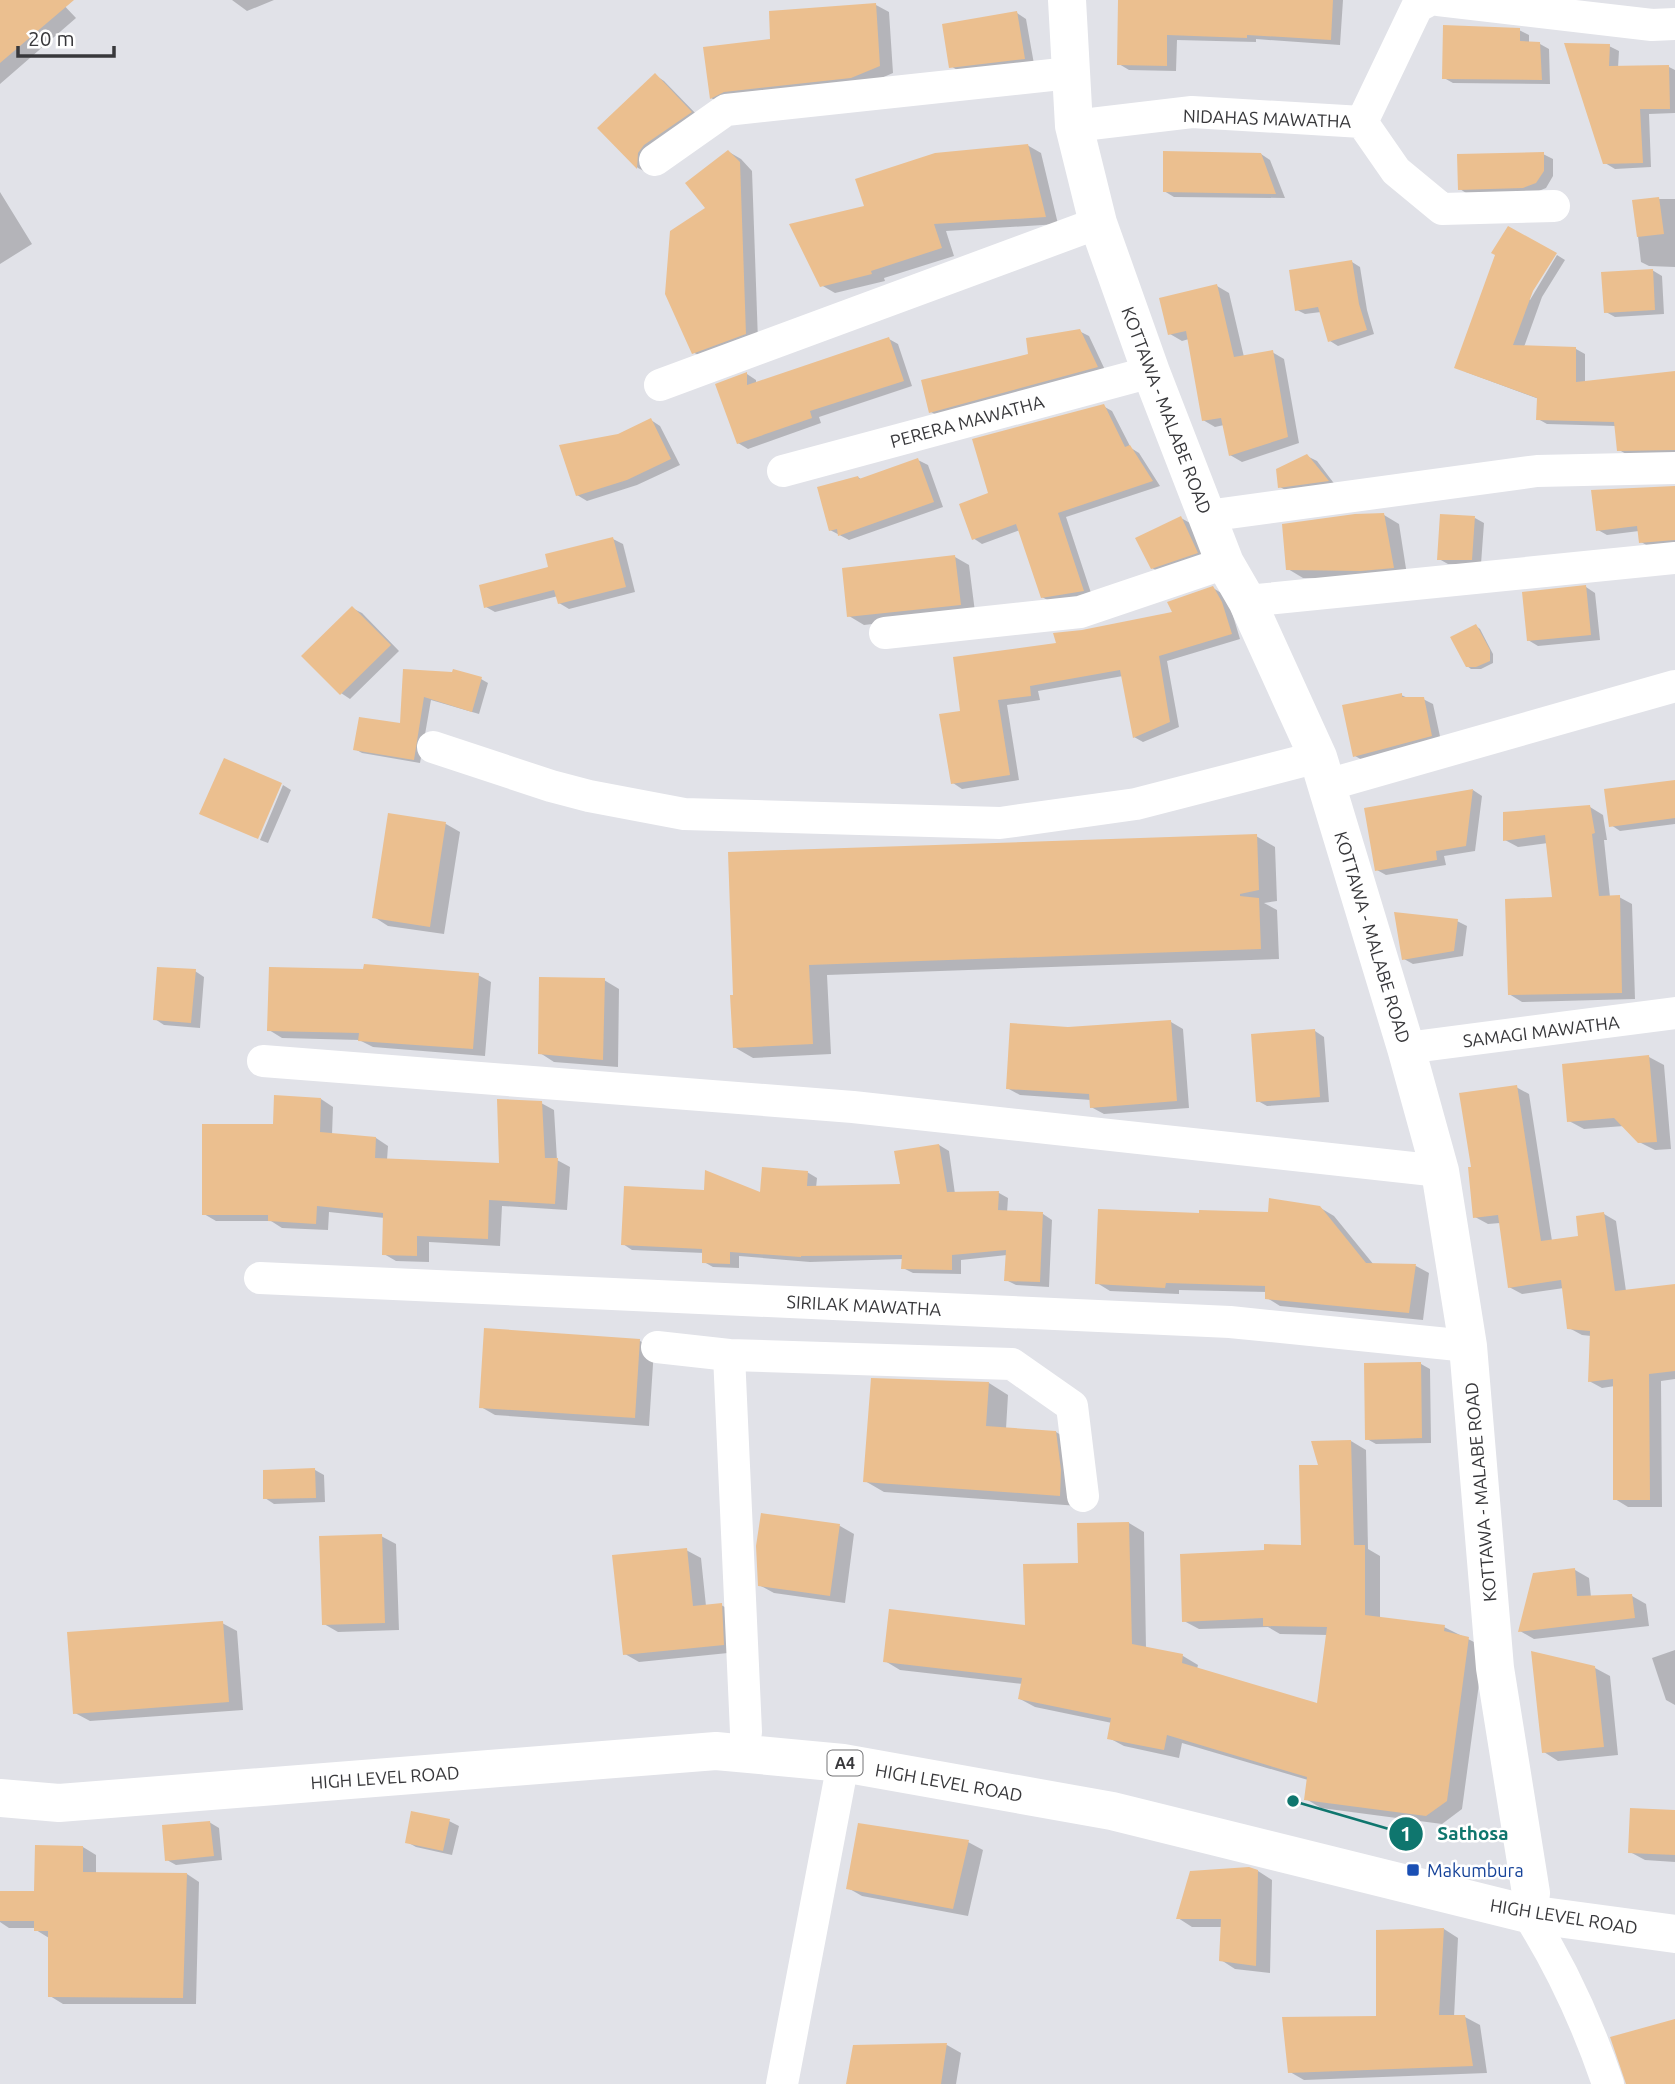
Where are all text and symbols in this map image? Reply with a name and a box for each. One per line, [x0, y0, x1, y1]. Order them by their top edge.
scale bar [18, 14, 114, 58]
text: 20 m [28, 26, 75, 50]
street label: NIDAHAS MAWATHA [1183, 105, 1352, 131]
street label: KOTTAWA - MALABE ROAD [1118, 304, 1216, 516]
street label: PERERA MAWATHA [888, 391, 1046, 451]
street label: KOTTAWA - MALABE ROAD [1331, 829, 1415, 1045]
street label: SAMAGI MAWATHA [1462, 1011, 1621, 1051]
street label: SIRILAK MAWATHA [786, 1291, 942, 1319]
street label: KOTTAWA - MALABE ROAD [1460, 1381, 1500, 1603]
road number: A4 [828, 1750, 862, 1776]
street label: HIGH LEVEL ROAD [874, 1759, 1024, 1805]
street label: HIGH LEVEL ROAD [310, 1762, 460, 1792]
callout: Sathosa [1388, 1814, 1522, 1854]
text: 1 [1400, 1821, 1412, 1845]
text: Sathosa [1437, 1822, 1509, 1844]
place label: Makumbura [1427, 1860, 1524, 1880]
marker: Makumbura [1405, 1862, 1421, 1878]
street label: HIGH LEVEL ROAD [1489, 1894, 1639, 1938]

